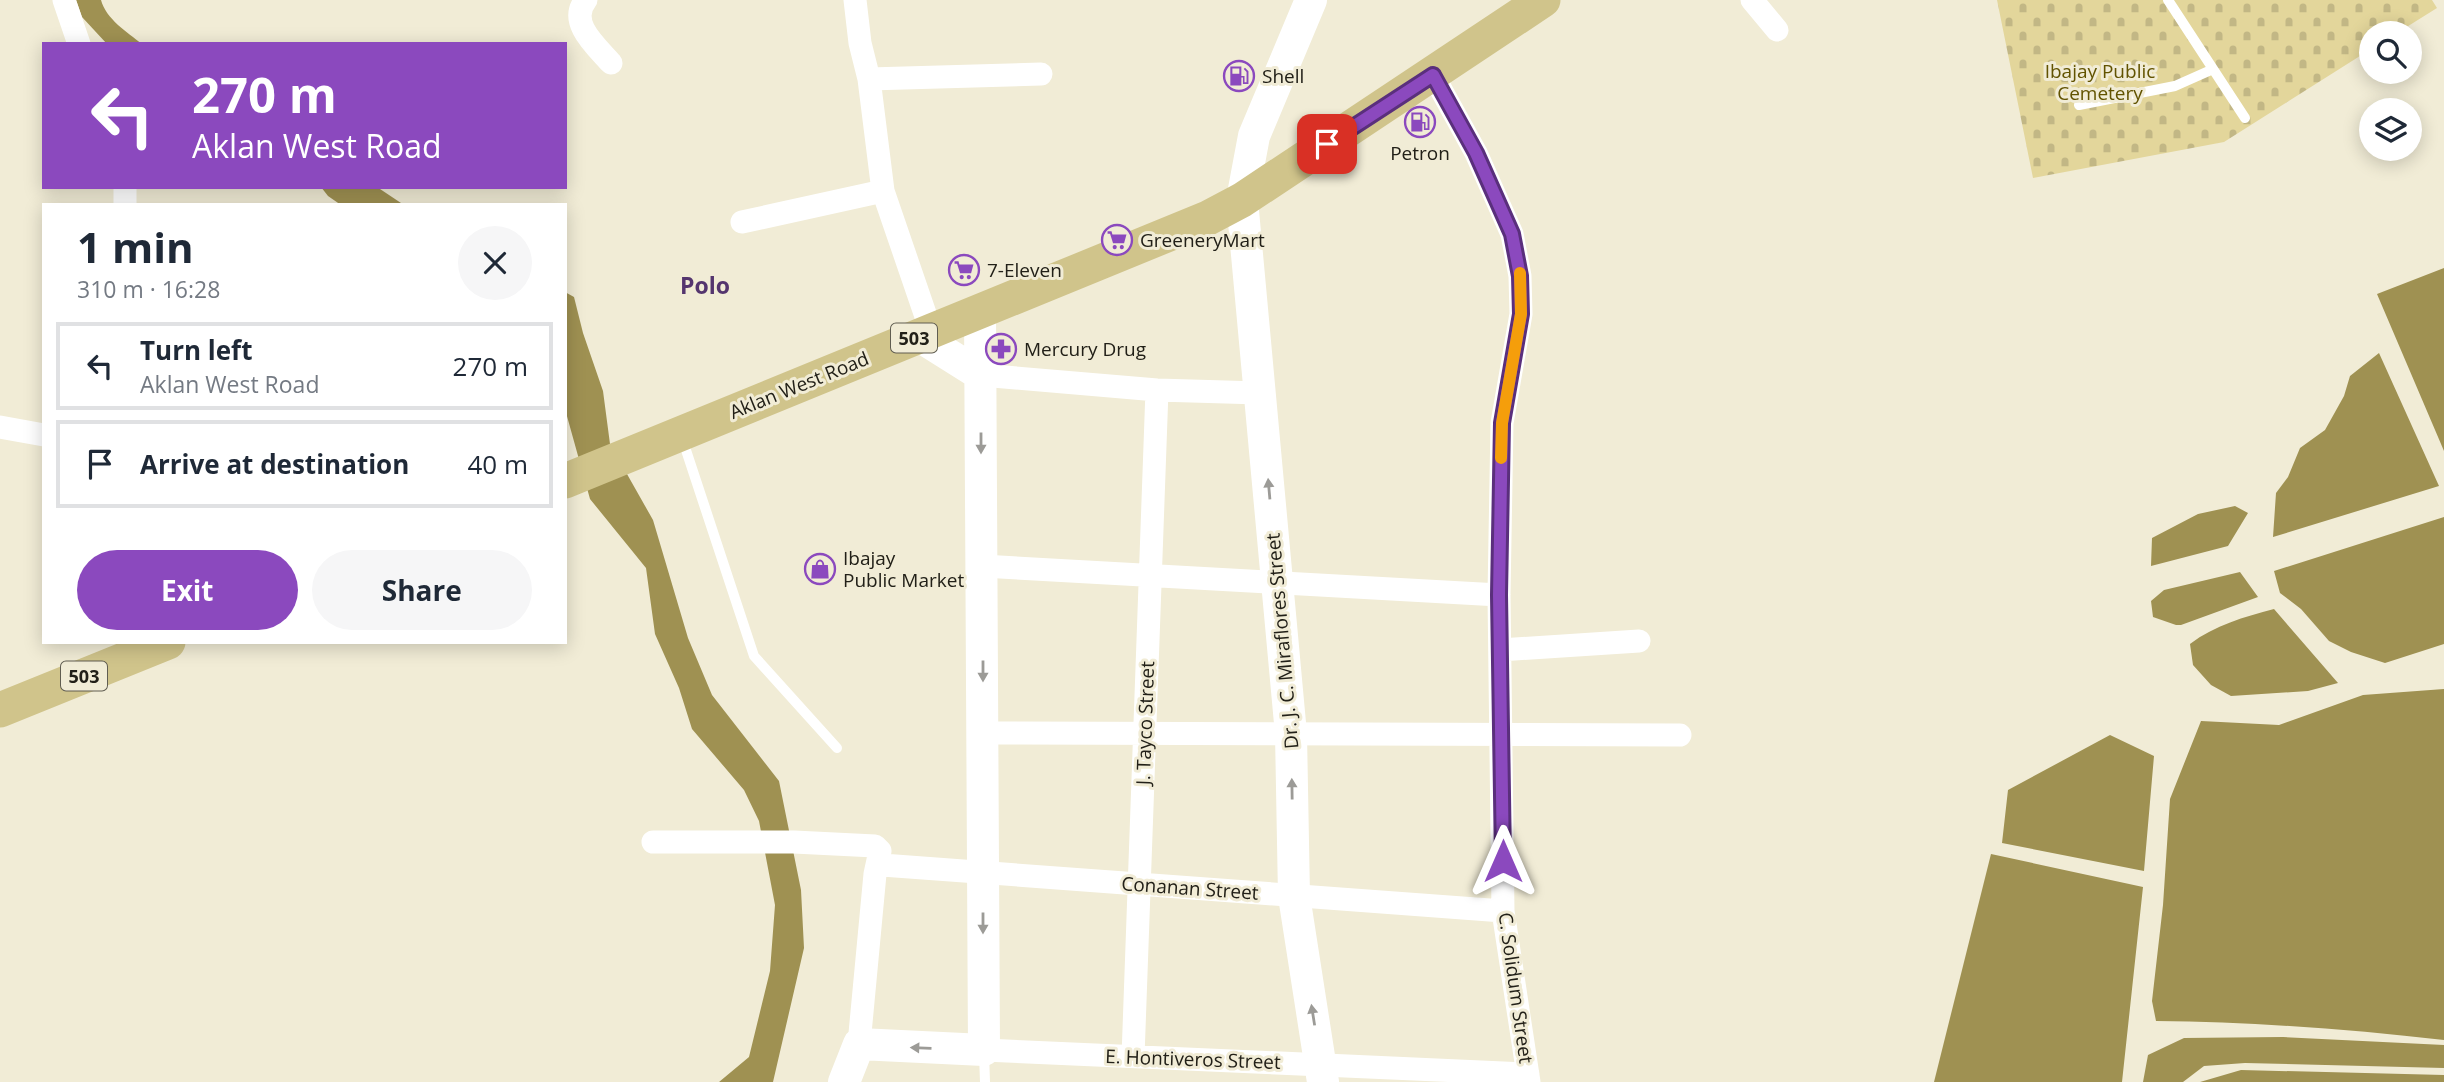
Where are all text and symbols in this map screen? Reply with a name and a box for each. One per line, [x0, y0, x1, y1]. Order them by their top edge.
map controls [2359, 21, 2422, 161]
button: search [2359, 21, 2422, 84]
park label: Ibajay Public Cemetery [2045, 58, 2155, 106]
fuel station icon: Shell [1222, 59, 1256, 93]
text: 270 m [192, 61, 337, 127]
place label: Shell [1262, 63, 1304, 89]
icon: left [77, 70, 168, 161]
button: layers [2359, 98, 2422, 161]
fuel station icon: Petron [1403, 105, 1437, 139]
pin [1297, 114, 1357, 174]
text: Aklan West Road [192, 124, 442, 167]
icon: arrive [1308, 125, 1346, 163]
place label: Petron [1390, 140, 1450, 166]
text: 1 min [77, 218, 194, 275]
supermarket icon: GreeneryMart [1100, 223, 1134, 257]
button: close [458, 226, 532, 300]
place label: GreeneryMart [1140, 227, 1265, 253]
supermarket icon: 7-Eleven [947, 253, 981, 287]
place label: 7-Eleven [987, 257, 1062, 283]
district label: Polo [680, 269, 730, 301]
text: 310 m · 16:28 [77, 273, 220, 305]
road number: 503 [891, 324, 937, 352]
text: Turn left [140, 332, 252, 368]
pharmacy icon: Mercury Drug [984, 332, 1018, 366]
place label: Mercury Drug [1024, 336, 1146, 362]
street label: Aklan West Road [725, 345, 873, 425]
icon: left [81, 347, 119, 385]
text: 270 m [453, 348, 528, 384]
text: Aklan West Road [140, 368, 319, 400]
one-way arrow [976, 433, 987, 455]
icon: arrive [81, 445, 119, 483]
text: Arrive at destination [140, 446, 409, 482]
text: 40 m [467, 446, 528, 482]
one-way arrow [1263, 478, 1274, 500]
street label: Dr. J. C. Miraflores Street [1260, 532, 1304, 750]
place label: Ibajay Public Market [843, 545, 964, 593]
button: Exit [77, 550, 298, 630]
button: Share [312, 550, 532, 630]
shop icon: Ibajay Public Market [803, 552, 837, 586]
one-way arrow [977, 660, 989, 682]
street label: J. Tayco Street [1130, 660, 1160, 787]
road number: 503 [61, 662, 107, 690]
one-way arrow [1286, 777, 1298, 799]
position arrow [1466, 824, 1540, 898]
street label: Conanan Street [1121, 870, 1260, 906]
street label: C. Solidum Street [1493, 911, 1539, 1065]
one-way arrow [977, 912, 989, 934]
one-way arrow [1307, 1003, 1318, 1025]
one-way arrow [910, 1042, 932, 1053]
street label: E. Hontiveros Street [1105, 1043, 1281, 1075]

